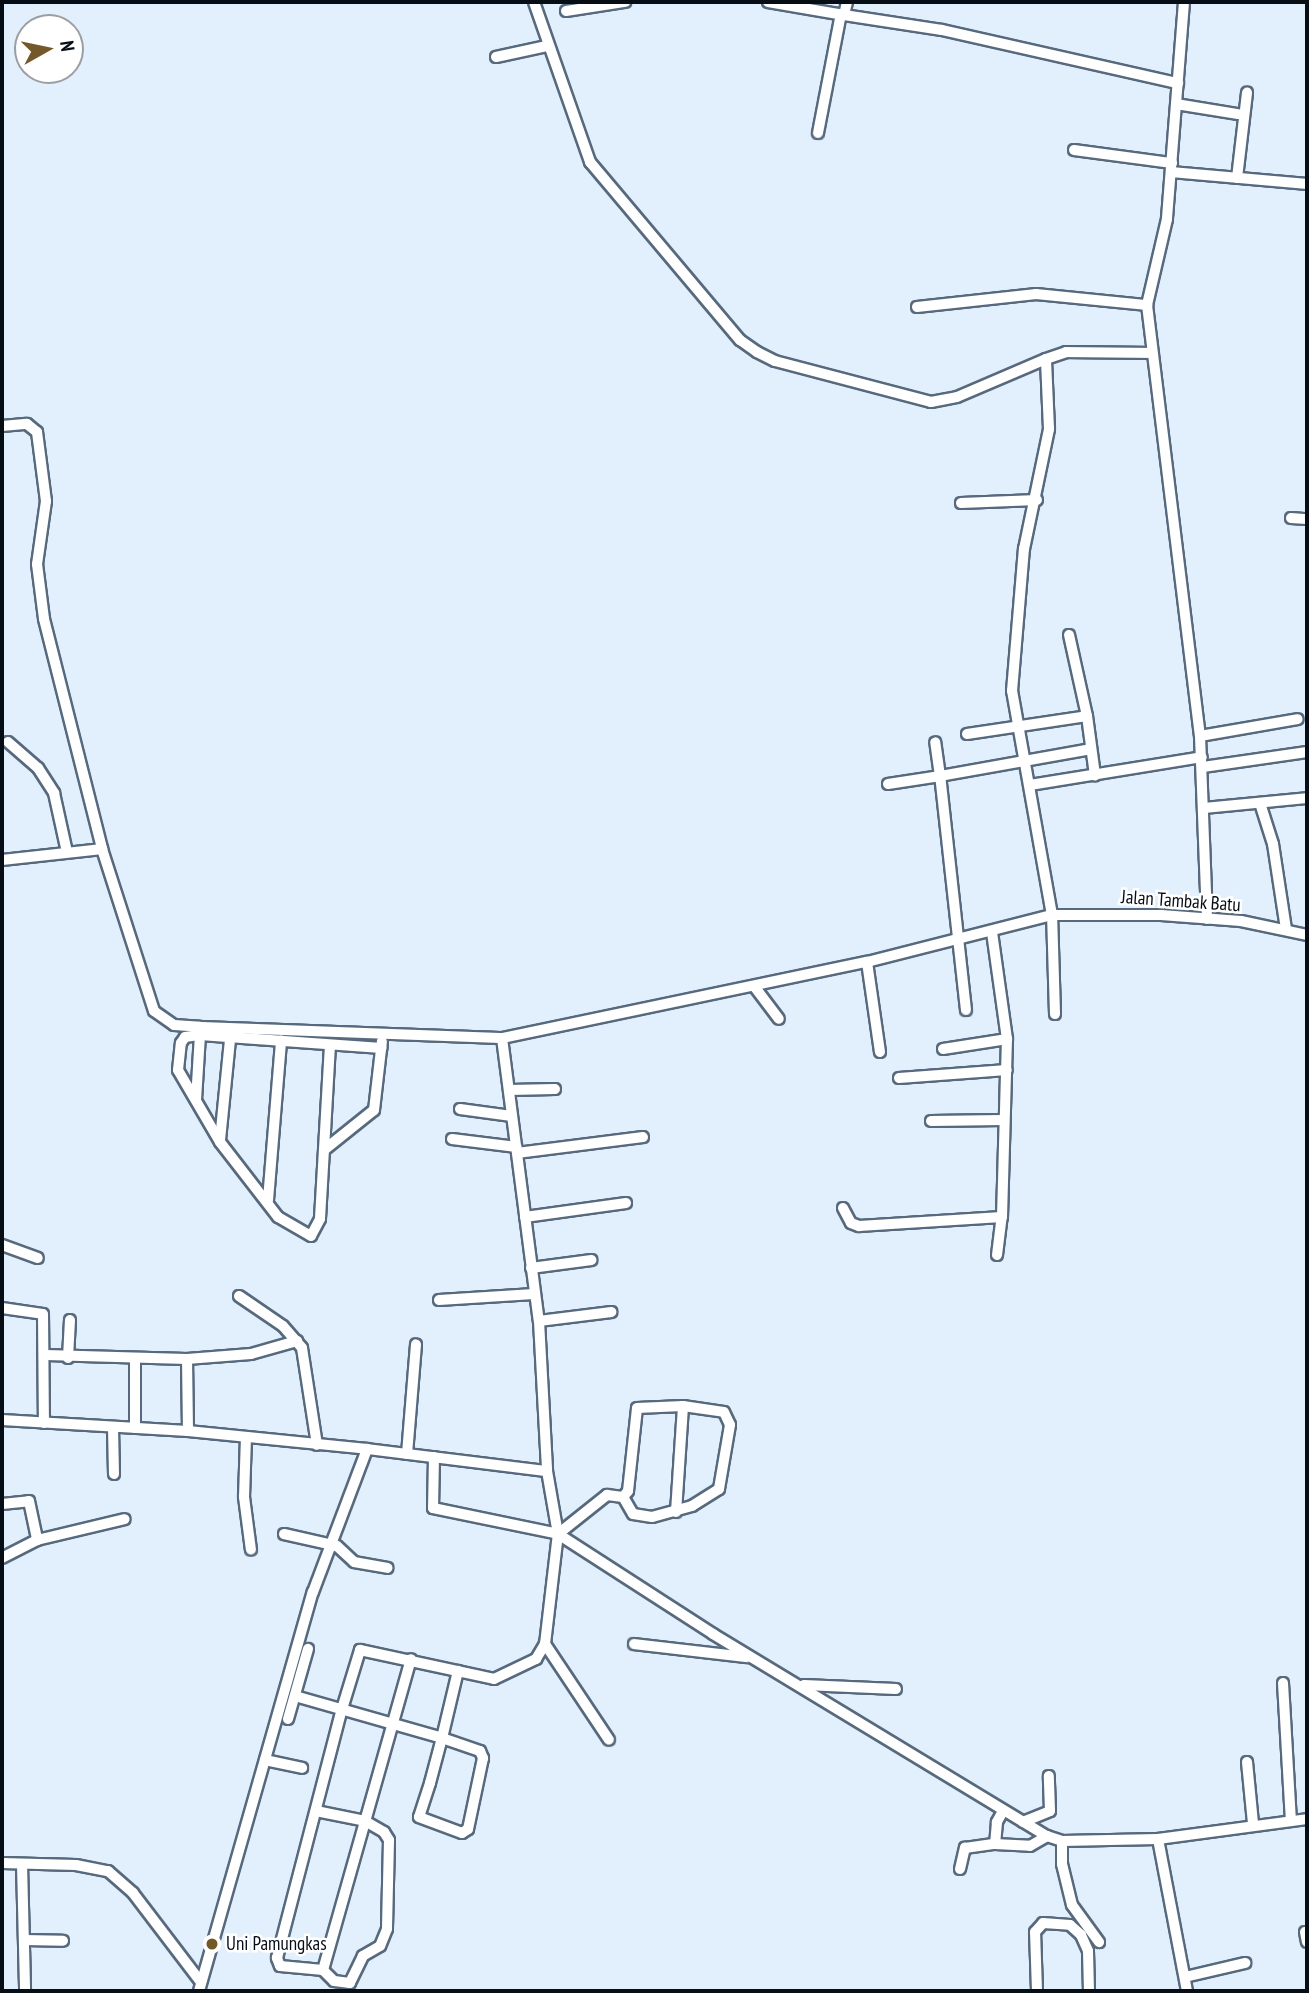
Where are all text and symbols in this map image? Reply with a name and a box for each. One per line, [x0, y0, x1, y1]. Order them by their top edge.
north arrow [14, 14, 84, 84]
text: N [55, 39, 80, 53]
street label: Jalan Tambak Batu [1120, 885, 1242, 917]
place label: Uni Pamungkas [226, 1933, 327, 1955]
marker: Uni Pamungkas [204, 1936, 220, 1952]

